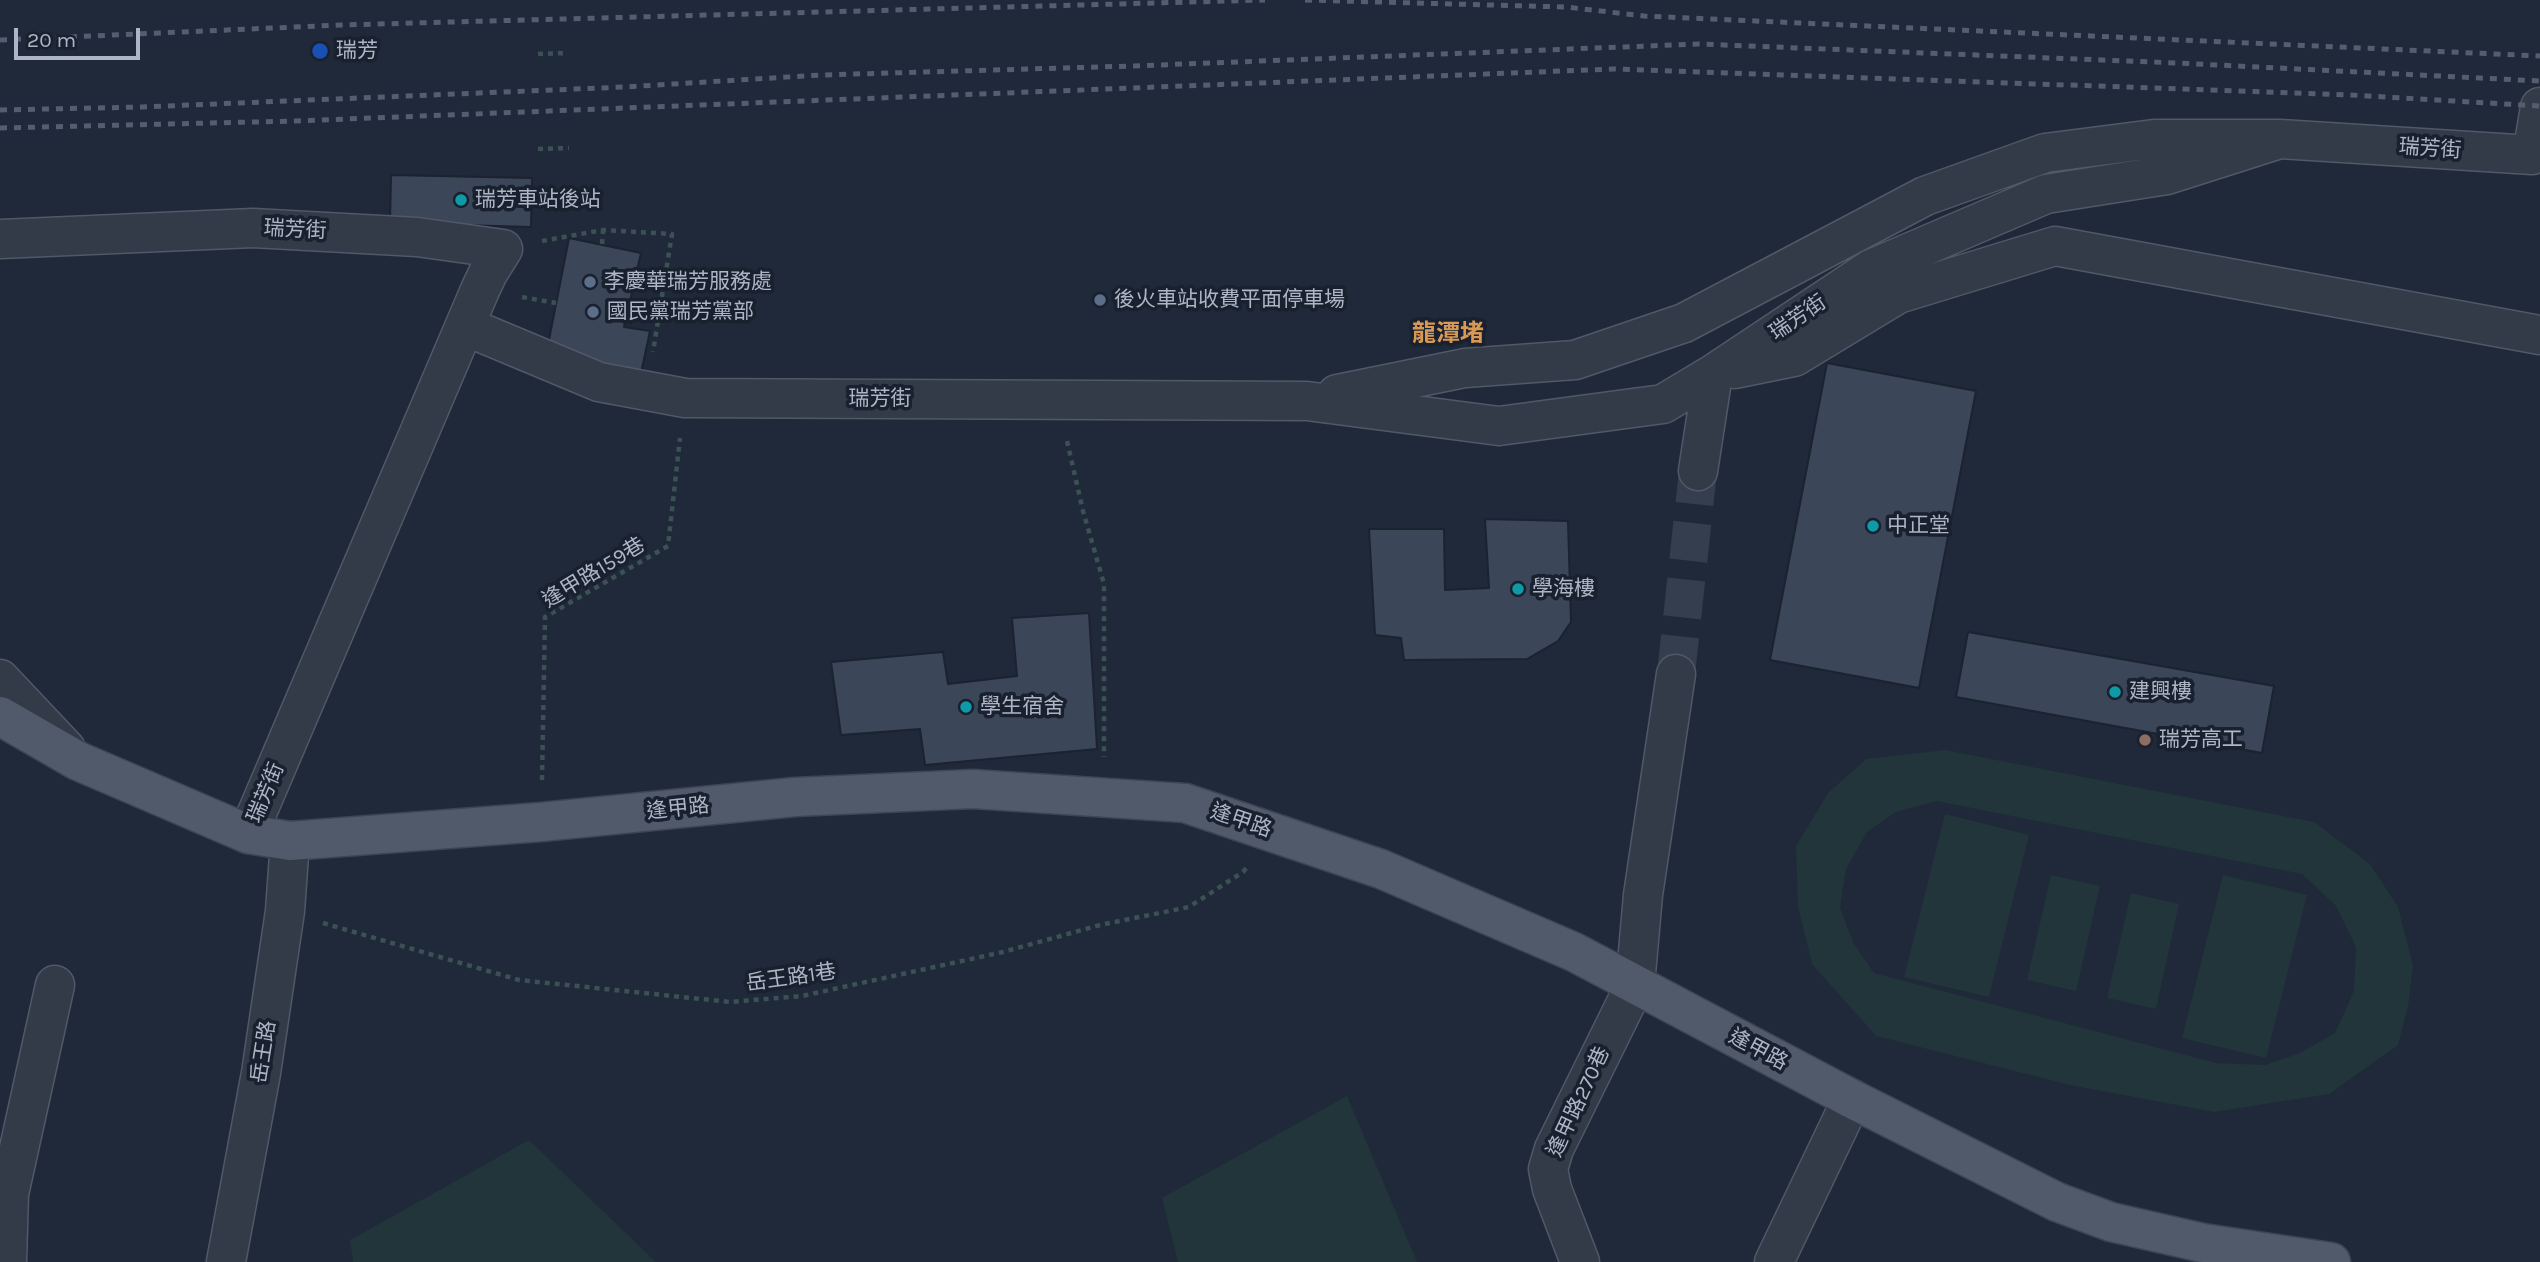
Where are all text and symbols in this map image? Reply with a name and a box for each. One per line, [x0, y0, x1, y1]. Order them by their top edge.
scale bar [18, 14, 144, 58]
text: 20 m [27, 28, 76, 52]
place label: 瑞芳 [336, 38, 378, 64]
marker: 瑞芳 [310, 41, 330, 61]
street label: 瑞芳街 [2398, 134, 2462, 164]
place label: 瑞芳車站後站 [475, 187, 601, 213]
marker: 瑞芳車站後站 [453, 192, 469, 208]
street label: 瑞芳街 [263, 216, 327, 244]
place label: 李慶華瑞芳服務處 [604, 269, 772, 295]
marker: 李慶華瑞芳服務處 [582, 274, 598, 290]
place label: 後火車站收費平面停車場 [1114, 287, 1345, 313]
street label: 瑞芳街 [1765, 290, 1831, 346]
marker: 後火車站收費平面停車場 [1092, 292, 1108, 308]
place label: 國民黨瑞芳黨部 [607, 299, 754, 325]
marker: 國民黨瑞芳黨部 [585, 304, 601, 320]
district label: 龍潭堵 [1412, 320, 1484, 348]
street label: 瑞芳街 [849, 386, 911, 412]
place label: 中正堂 [1887, 513, 1950, 539]
marker: 中正堂 [1865, 518, 1881, 534]
street label: 逢甲路159巷 [538, 533, 650, 613]
place label: 學海樓 [1532, 576, 1595, 602]
marker: 學海樓 [1510, 581, 1526, 597]
place label: 建興樓 [2129, 679, 2192, 705]
marker: 建興樓 [2107, 684, 2123, 700]
place label: 學生宿舍 [980, 694, 1064, 720]
marker: 學生宿舍 [958, 699, 974, 715]
place label: 瑞芳高工 [2159, 727, 2243, 753]
marker: 瑞芳高工 [2137, 732, 2153, 748]
street label: 瑞芳街 [242, 759, 290, 827]
street label: 逢甲路 [645, 793, 711, 825]
street label: 逢甲路 [1207, 799, 1275, 843]
street label: 岳王路1巷 [744, 959, 838, 997]
street label: 岳王路 [247, 1019, 281, 1085]
street label: 逢甲路 [1724, 1024, 1792, 1076]
street label: 逢甲路270巷 [1543, 1043, 1615, 1161]

